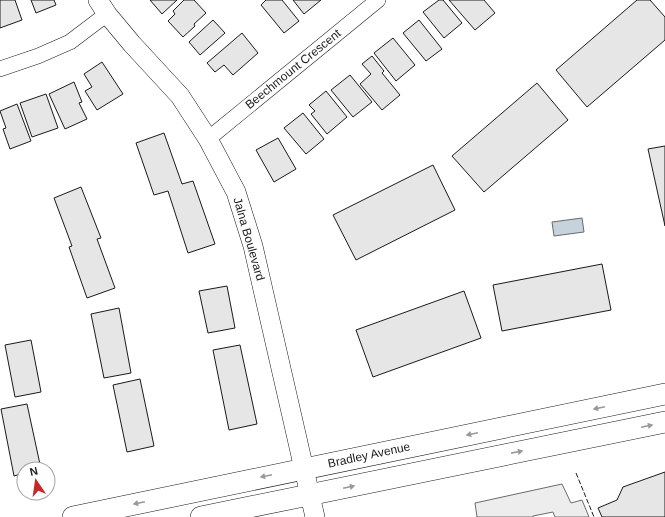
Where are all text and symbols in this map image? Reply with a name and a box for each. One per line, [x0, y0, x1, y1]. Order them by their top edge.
street label: Beechmount Crescent [242, 26, 344, 112]
street label: Jalna Boulevard [230, 196, 268, 282]
one-way arrow [593, 405, 605, 411]
one-way arrow [641, 423, 653, 429]
one-way arrow [466, 432, 478, 438]
street label: Bradley Avenue [327, 439, 412, 471]
one-way arrow [511, 449, 523, 455]
north arrow [16, 461, 56, 501]
text: N [29, 465, 39, 478]
one-way arrow [260, 474, 273, 480]
one-way arrow [342, 483, 355, 489]
one-way arrow [133, 501, 145, 507]

